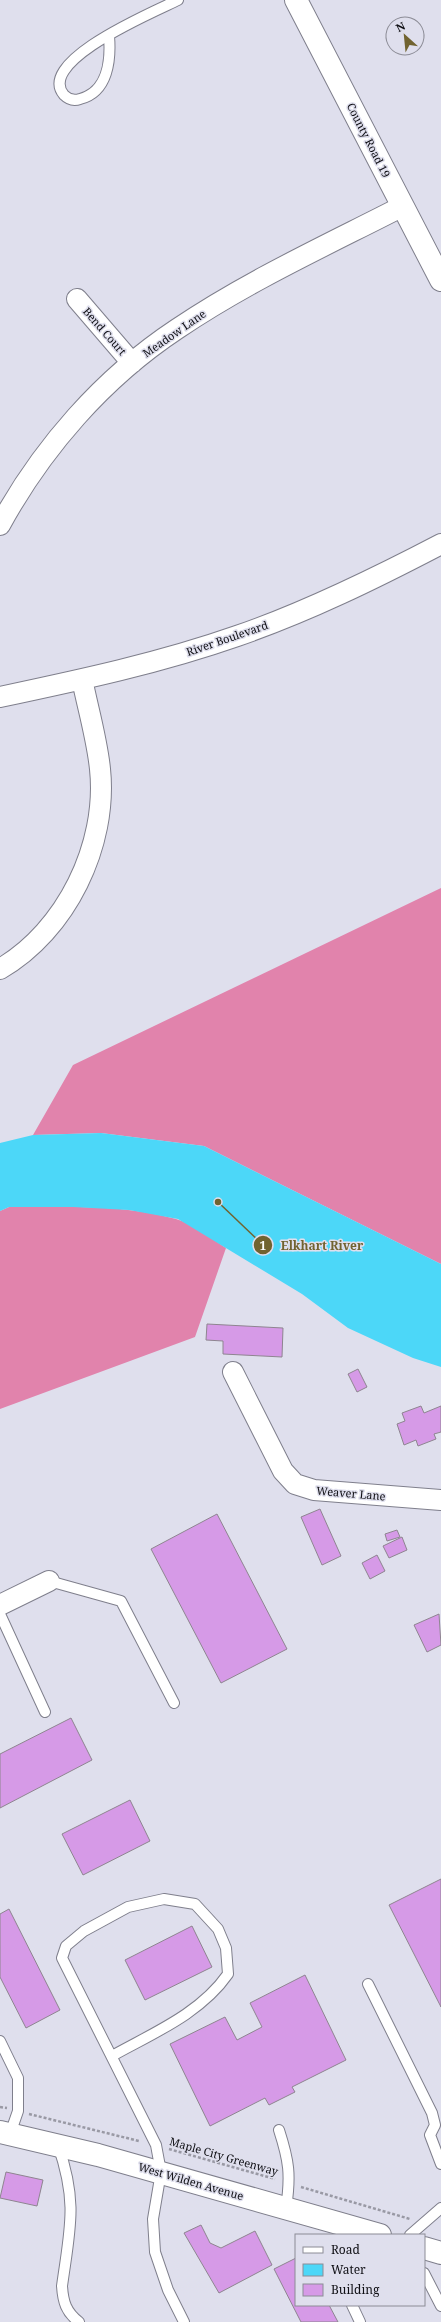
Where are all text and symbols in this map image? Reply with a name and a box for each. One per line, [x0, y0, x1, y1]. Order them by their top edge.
north arrow [385, 16, 425, 56]
text: N [393, 18, 408, 35]
street label: County Road 19 [344, 100, 394, 180]
street label: Bend Court [80, 304, 130, 358]
street label: Meadow Lane [139, 306, 209, 360]
street label: River Boulevard [184, 617, 270, 659]
callout: Elkhart River [253, 1233, 371, 1257]
text: 1 [260, 1237, 267, 1254]
text: Elkhart River [281, 1237, 364, 1254]
street label: Weaver Lane [316, 1483, 386, 1503]
street label: Maple City Greenway [168, 2133, 281, 2179]
street label: West Wilden Avenue [137, 2159, 245, 2203]
legend [295, 2234, 425, 2306]
text: Road [331, 2241, 361, 2258]
text: Water [331, 2261, 366, 2278]
text: Building [331, 2281, 380, 2298]

